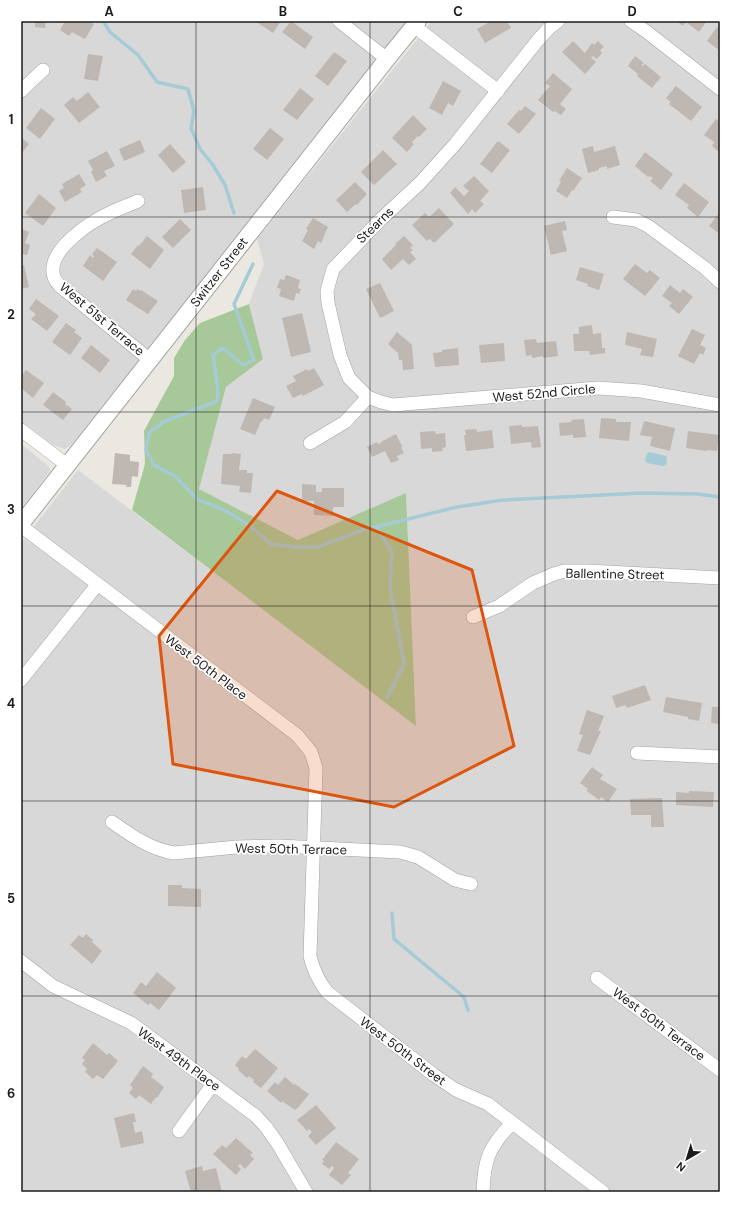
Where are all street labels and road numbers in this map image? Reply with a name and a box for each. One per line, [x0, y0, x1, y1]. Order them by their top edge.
street label: Stearns [353, 203, 397, 247]
street label: Switzer Street [186, 234, 252, 310]
street label: West 51st Terrace [56, 278, 148, 360]
street label: West 52nd Circle [492, 380, 596, 406]
street label: Ballentine Street [565, 565, 665, 583]
street label: West 50th Place [161, 630, 251, 704]
street label: West 50th Terrace [235, 840, 347, 858]
street label: West 50th Terrace [609, 984, 709, 1064]
street label: West 50th Street [356, 1013, 450, 1089]
street label: West 49th Place [134, 1023, 224, 1095]

